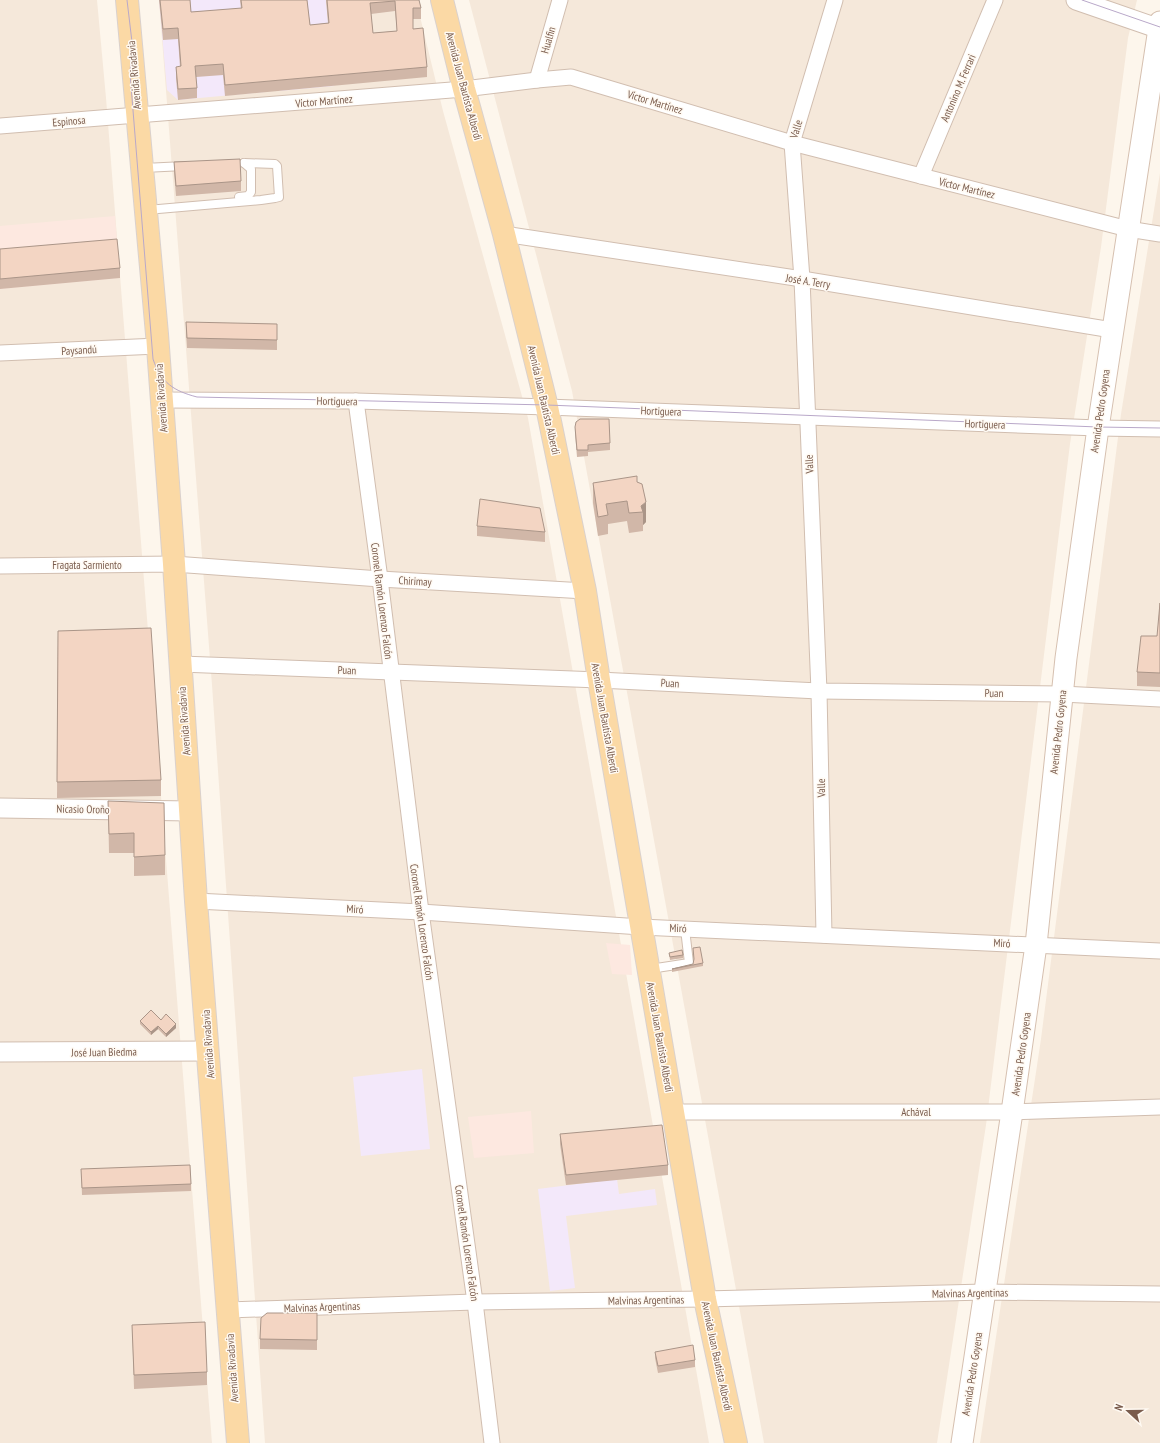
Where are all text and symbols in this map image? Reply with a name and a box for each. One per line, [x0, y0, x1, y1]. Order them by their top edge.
street label: Hualfin [538, 25, 559, 55]
street label: Avenida Juan Bautista Alberdi [443, 30, 485, 142]
street label: Avenida Rivadavia [124, 40, 144, 110]
street label: Antonino M. Ferrari [937, 52, 979, 124]
street label: Víctor Martínez [625, 87, 685, 117]
street label: Víctor Martínez [294, 92, 353, 111]
street label: Espinosa [52, 113, 86, 129]
street label: Valle [786, 118, 806, 141]
street label: Víctor Martínez [936, 174, 997, 202]
street label: José A. Terry [784, 270, 832, 292]
street label: Paysandú [61, 342, 97, 358]
street label: Avenida Juan Bautista Alberdi [525, 344, 563, 456]
street label: Avenida Rivadavia [152, 363, 170, 433]
street label: Avenida Pedro Goyena [1087, 368, 1113, 454]
street label: Hortiguera [316, 394, 358, 408]
street label: Hortiguera [640, 403, 682, 419]
street label: Hortiguera [964, 416, 1006, 432]
street label: Valle [801, 454, 817, 475]
street label: Coronel Ramón Lorenzo Falcón [368, 542, 396, 660]
street label: Fragata Sarmiento [52, 558, 122, 572]
street label: Chirimay [398, 573, 433, 589]
street label: Avenida Juan Bautista Alberdi [588, 662, 622, 774]
street label: Puan [337, 663, 357, 677]
street label: Puan [660, 676, 680, 690]
street label: Avenida Rivadavia [175, 686, 193, 756]
street label: Puan [985, 686, 1004, 700]
street label: Avenida Pedro Goyena [1047, 689, 1069, 775]
street label: Valle [814, 778, 828, 798]
street label: Nicasio Oroño [56, 802, 110, 816]
street label: Coronel Ramón Lorenzo Falcón [407, 863, 437, 981]
street label: Miró [346, 902, 364, 916]
street label: Miró [669, 921, 687, 935]
street label: Miró [993, 936, 1011, 950]
street label: Avenida Juan Bautista Alberdi [643, 981, 677, 1093]
street label: Avenida Rivadavia [199, 1009, 217, 1079]
street label: Avenida Pedro Goyena [1008, 1011, 1034, 1097]
street label: José Juan Biedma [70, 1044, 137, 1060]
street label: Achával [901, 1105, 931, 1119]
street label: Coronel Ramón Lorenzo Falcón [452, 1184, 482, 1302]
street label: Malvinas Argentinas [932, 1285, 1009, 1301]
street label: Malvinas Argentinas [608, 1292, 685, 1308]
street label: Malvinas Argentinas [284, 1299, 361, 1315]
street label: Avenida Juan Bautista Alberdi [699, 1300, 735, 1412]
street label: Avenida Pedro Goyena [958, 1331, 986, 1417]
street label: Avenida Rivadavia [223, 1333, 241, 1403]
north arrow [1108, 1391, 1148, 1431]
text: N [1111, 1402, 1126, 1413]

